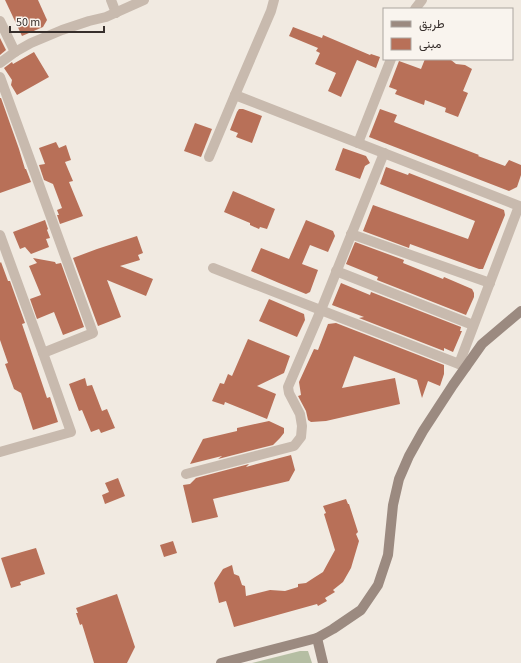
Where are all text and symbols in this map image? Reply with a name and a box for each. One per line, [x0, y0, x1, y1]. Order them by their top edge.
scale bar [10, 8, 104, 34]
legend [383, 8, 513, 60]
text: 50 m [16, 14, 40, 31]
text: طريق [419, 16, 445, 33]
text: مبنى [419, 36, 441, 53]

